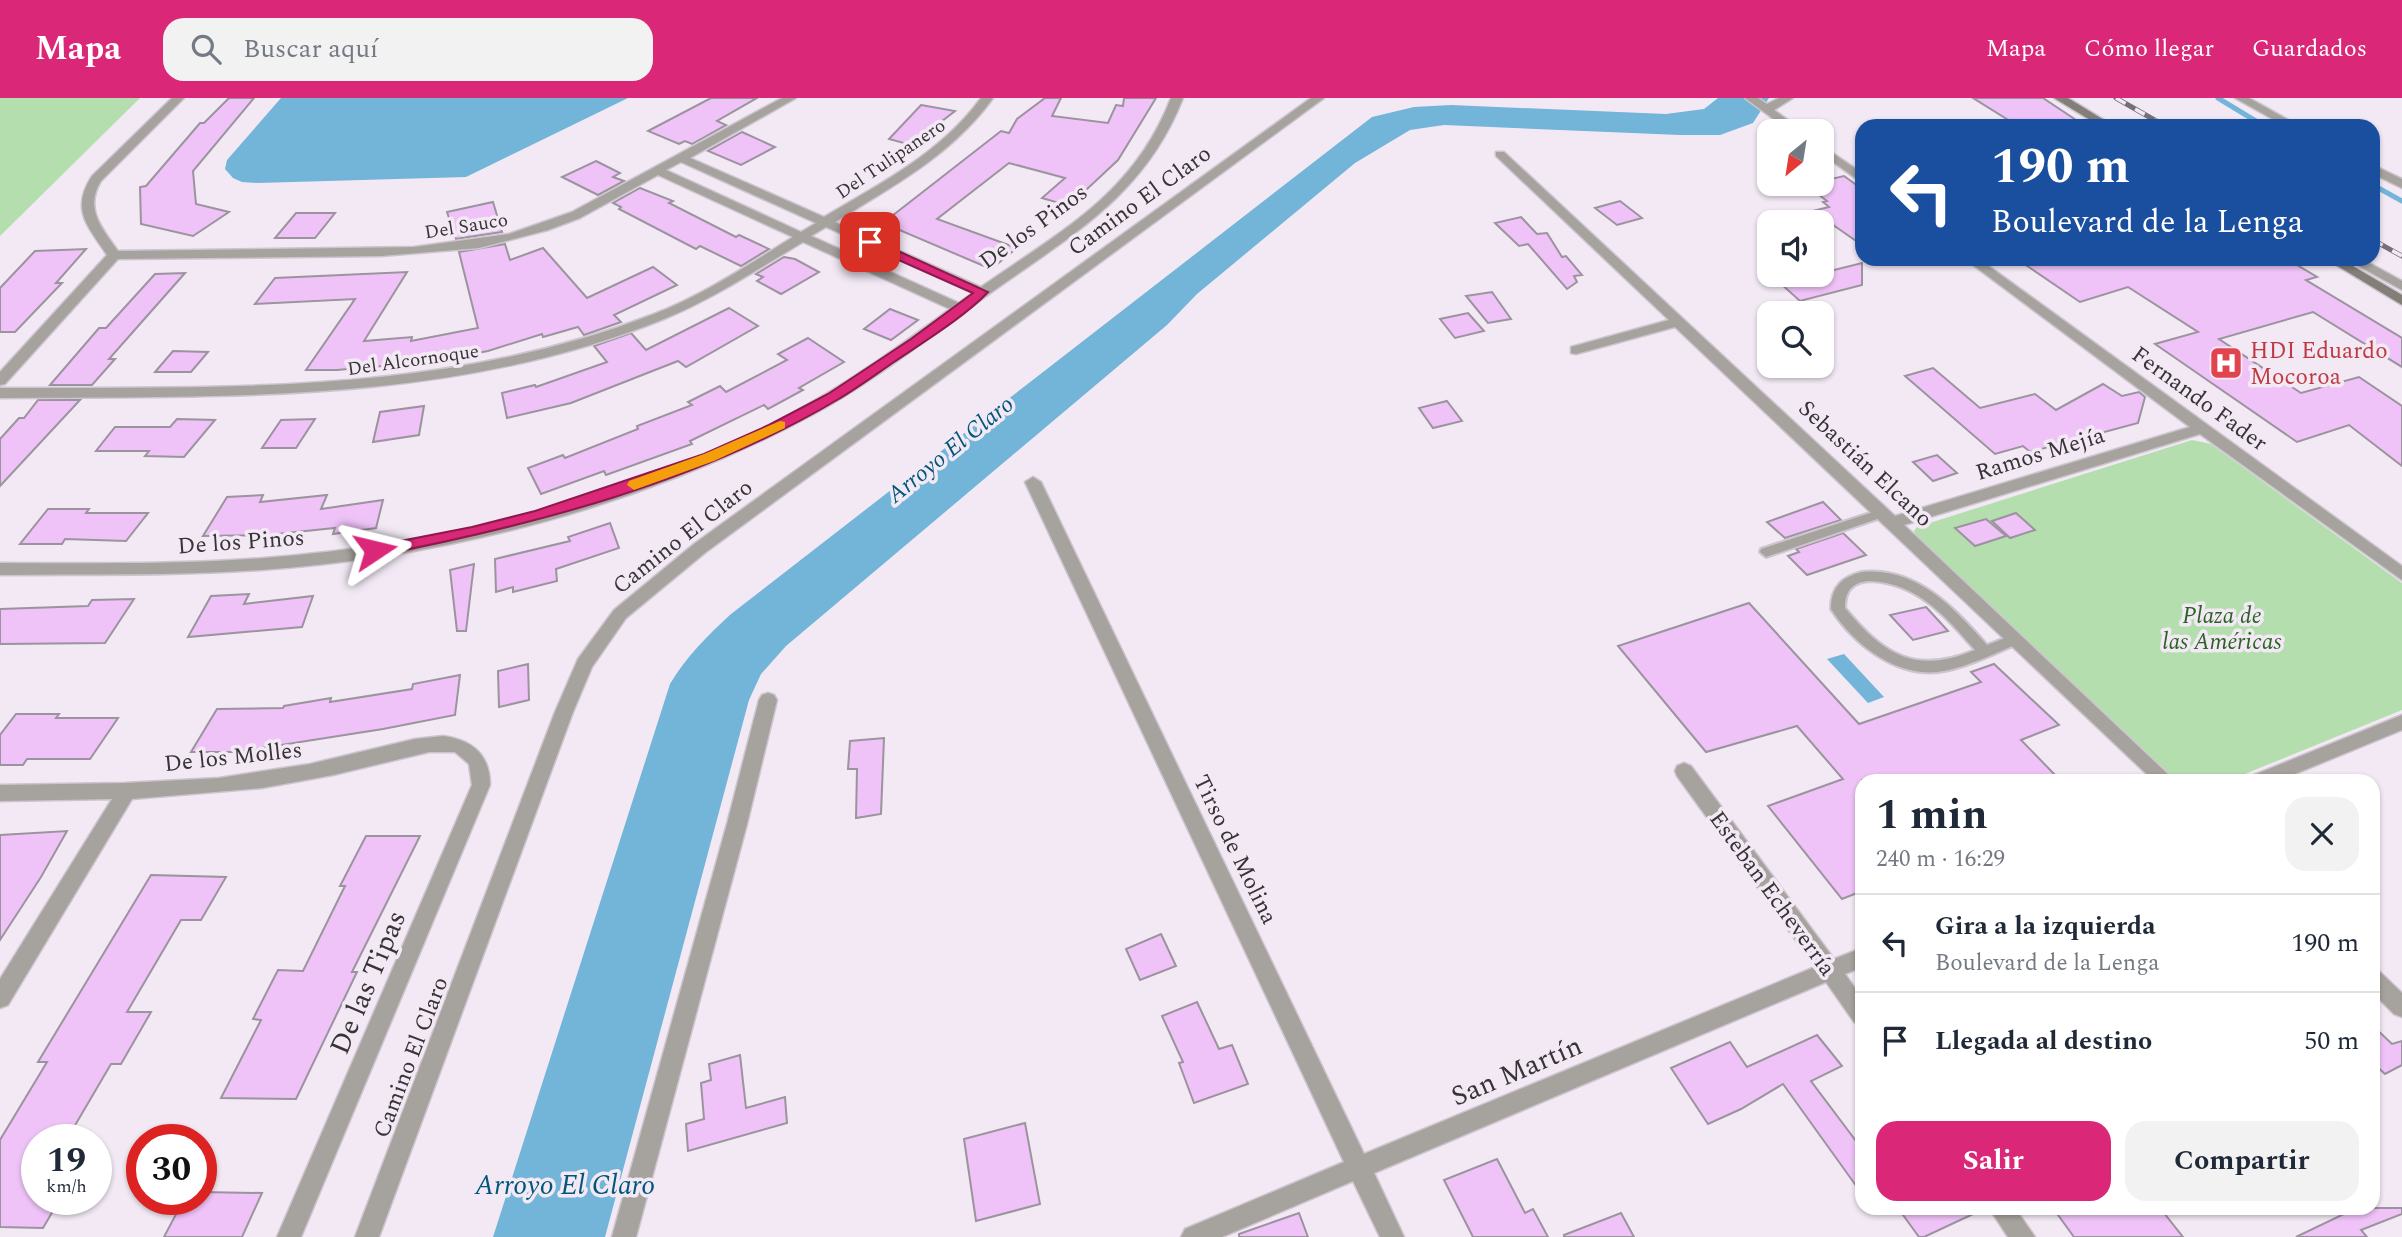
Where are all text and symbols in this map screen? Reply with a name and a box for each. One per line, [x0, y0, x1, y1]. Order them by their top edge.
search box [163, 18, 653, 81]
text: Mapa [35, 24, 121, 74]
text: Buscar aquí [243, 29, 378, 69]
icon: search [187, 30, 225, 68]
text: Mapa [1986, 31, 2046, 67]
text: Cómo llegar [2084, 31, 2214, 67]
text: Guardados [2252, 31, 2367, 67]
street label: Del Tulipanero [830, 112, 952, 207]
north arrow [1757, 119, 1834, 196]
map controls [1757, 119, 1834, 378]
text: 190 m [1991, 130, 2130, 205]
street label: Camino El Claro [1061, 137, 1219, 265]
icon: left [1876, 147, 1967, 238]
street label: De los Pinos [972, 176, 1096, 279]
text: Boulevard de la Lenga [1991, 198, 2304, 247]
street label: Del Sauco [422, 206, 510, 247]
button: sound [1757, 210, 1834, 287]
pin [840, 212, 900, 272]
icon: arrive [851, 223, 889, 261]
button: search [1757, 301, 1834, 378]
place label: HDI Eduardo Mocoroa [2250, 334, 2388, 395]
street label: Del Alcornoque [345, 337, 481, 384]
street label: Fernando Fader [2124, 338, 2274, 461]
hospital icon: HDI Eduardo Mocoroa [2207, 344, 2245, 382]
water label: Arroyo El Claro [878, 387, 1022, 513]
street label: Sebastián Elcano [1790, 392, 1940, 536]
street label: Ramos Mejía [1972, 418, 2109, 491]
street label: Camino El Claro [605, 471, 761, 603]
position arrow [338, 513, 412, 587]
street label: De los Pinos [176, 521, 306, 564]
park label: Plaza de las Américas [2162, 599, 2282, 660]
street label: De los Molles [162, 733, 304, 782]
street label: Tirso de Molina [1183, 769, 1286, 930]
text: 1 min [1876, 784, 1988, 847]
button: close [2285, 797, 2359, 871]
street label: Esteban Echeverría [1700, 804, 1844, 984]
text: 240 m · 16:29 [1876, 842, 2005, 877]
street label: De las Tipas [319, 904, 418, 1061]
text: Gira a la izquierda [1935, 906, 2156, 946]
text: 190 m [2291, 923, 2359, 963]
icon: left [1876, 924, 1914, 962]
text: Boulevard de la Lenga [1935, 946, 2160, 981]
street label: Camino El Claro [365, 972, 458, 1143]
text: Llegada al destino [1935, 1021, 2152, 1061]
text: 50 m [2304, 1021, 2359, 1061]
icon: arrive [1876, 1022, 1914, 1060]
street label: San Martín [1444, 1024, 1589, 1118]
button: Salir [1876, 1121, 2111, 1201]
button: Compartir [2125, 1121, 2359, 1201]
speed limit sign: 30 [126, 1124, 217, 1215]
text: 19 [47, 1134, 86, 1187]
water label: Arroyo El Claro [474, 1164, 655, 1207]
text: km/h [46, 1173, 87, 1200]

